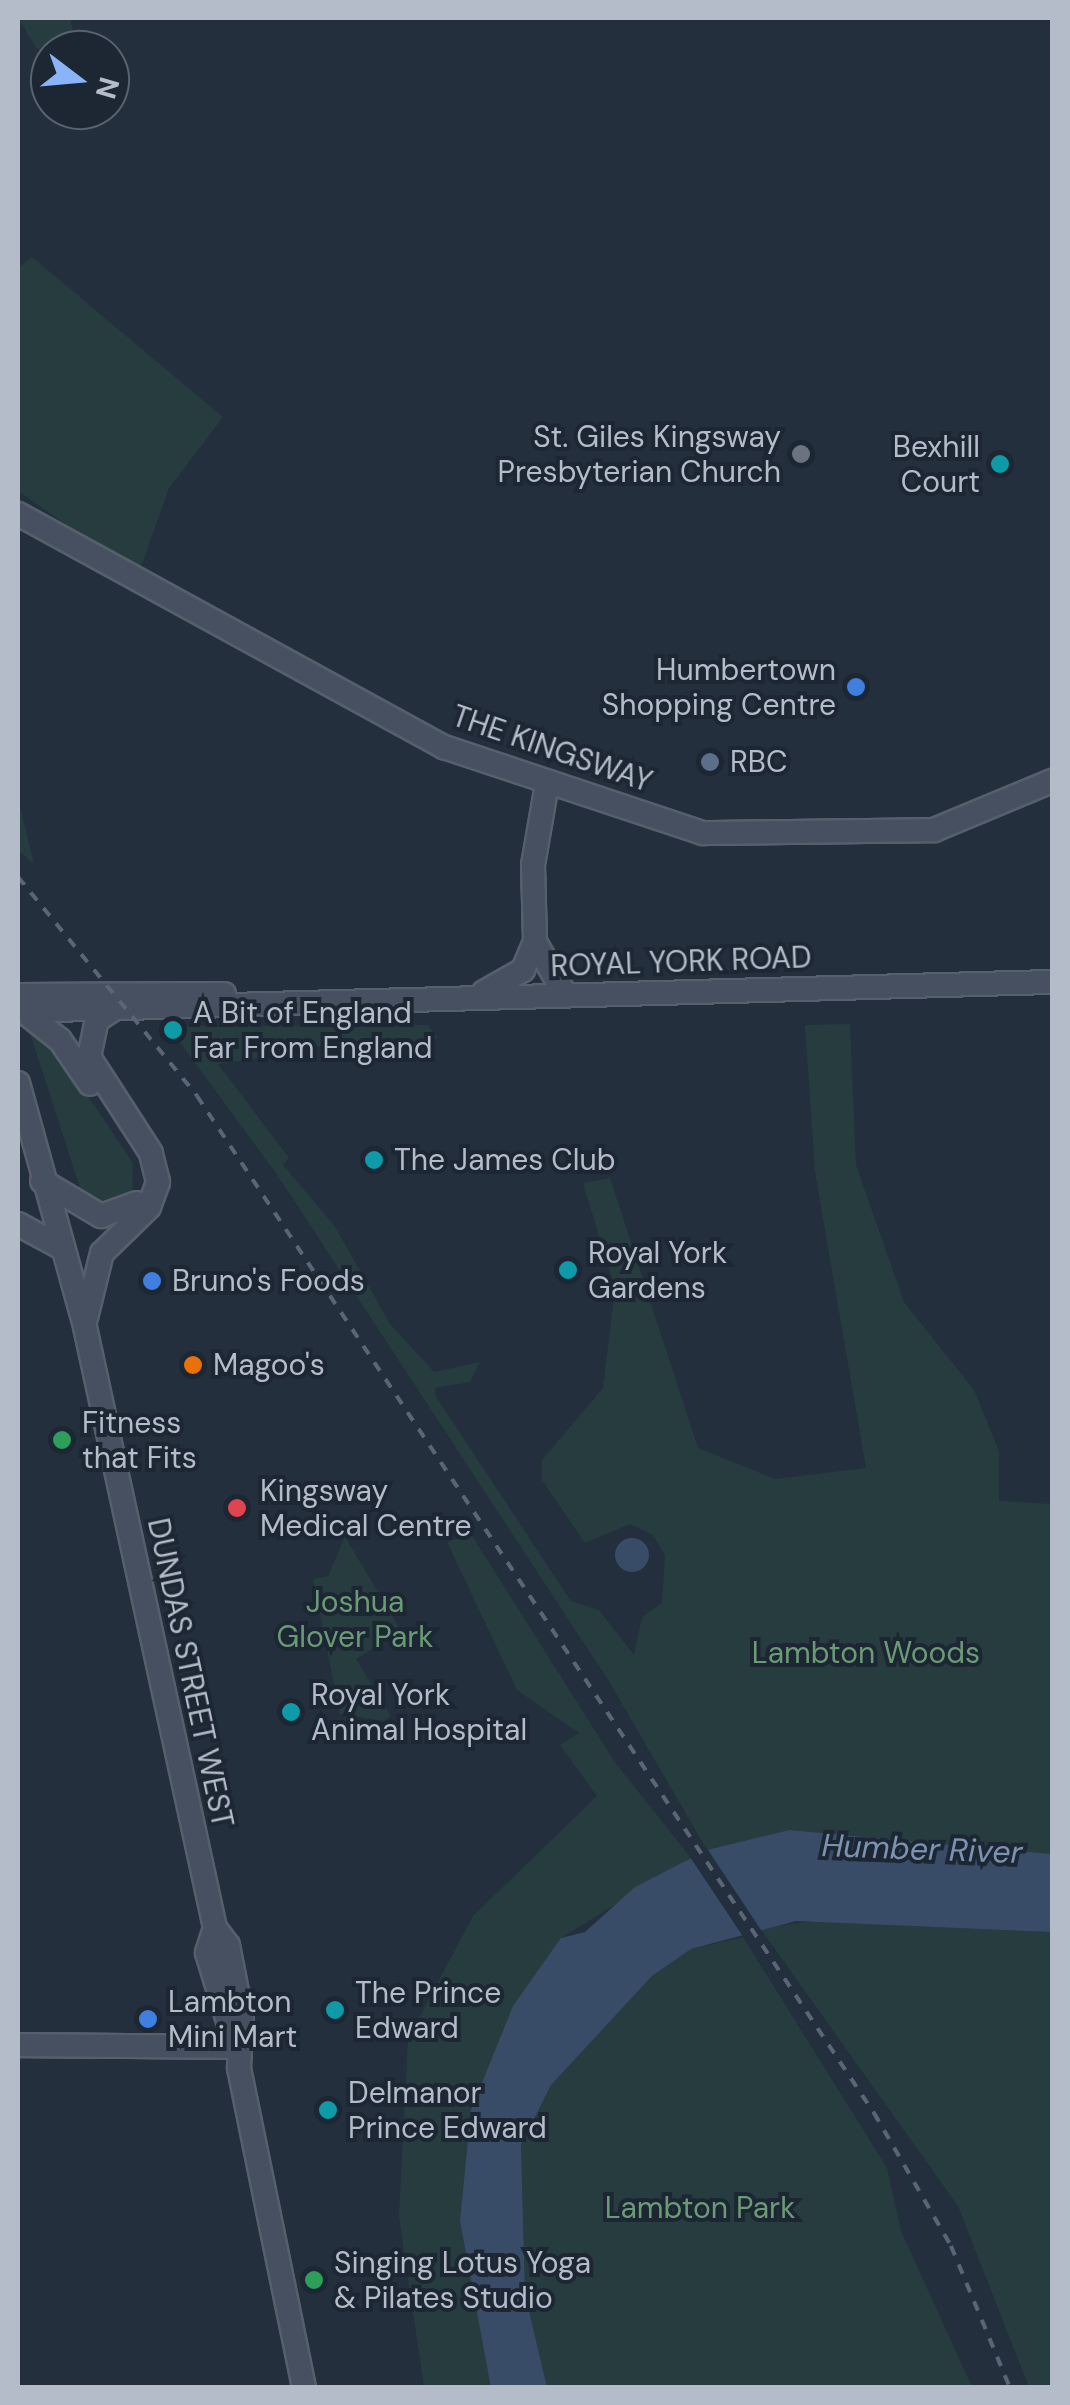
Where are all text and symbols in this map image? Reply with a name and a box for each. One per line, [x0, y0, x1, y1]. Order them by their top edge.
north arrow [30, 30, 130, 130]
text: N [87, 73, 128, 103]
place label: St. Giles Kingsway Presbyterian Church [498, 419, 781, 490]
place label: Bexhill Court [893, 429, 980, 500]
marker: St. Giles Kingsway Presbyterian Church [790, 443, 812, 465]
marker: Bexhill Court [989, 453, 1011, 475]
place label: Humbertown Shopping Centre [602, 652, 836, 722]
marker: Humbertown Shopping Centre [845, 676, 867, 698]
street label: THE KINGSWAY [447, 698, 657, 800]
place label: RBC [730, 744, 787, 780]
marker: RBC [699, 751, 721, 773]
street label: ROYAL YORK ROAD [550, 939, 812, 985]
place label: A Bit of England Far From England [193, 995, 432, 1066]
marker: A Bit of England Far From England [162, 1019, 184, 1041]
place label: The James Club [394, 1142, 615, 1178]
marker: The James Club [363, 1149, 385, 1171]
place label: Royal York Gardens [588, 1235, 727, 1306]
marker: Royal York Gardens [557, 1259, 579, 1281]
place label: Bruno's Foods [172, 1263, 365, 1299]
marker: Bruno's Foods [141, 1270, 163, 1292]
place label: Magoo's [213, 1347, 325, 1383]
marker: Magoo's [182, 1354, 204, 1376]
place label: Fitness that Fits [82, 1405, 197, 1476]
marker: Fitness that Fits [51, 1429, 73, 1451]
place label: Kingsway Medical Centre [260, 1473, 472, 1544]
marker: Kingsway Medical Centre [224, 1495, 250, 1521]
street label: DUNDAS STREET WEST [140, 1515, 240, 1831]
park label: Joshua Glover Park [277, 1584, 433, 1654]
park label: Lambton Woods [752, 1635, 980, 1671]
place label: Royal York Animal Hospital [311, 1677, 527, 1748]
marker: Royal York Animal Hospital [280, 1701, 302, 1723]
water label: Humber River [821, 1826, 1023, 1872]
place label: The Prince Edward [355, 1975, 501, 2046]
place label: Lambton Mini Mart [168, 1984, 297, 2054]
marker: The Prince Edward [324, 1999, 346, 2021]
marker: Lambton Mini Mart [137, 2008, 159, 2030]
place label: Delmanor Prince Edward [348, 2075, 547, 2146]
marker: Delmanor Prince Edward [317, 2099, 339, 2121]
park label: Lambton Park [605, 2190, 795, 2226]
place label: Singing Lotus Yoga & Pilates Studio [334, 2245, 591, 2316]
marker: Singing Lotus Yoga & Pilates Studio [303, 2269, 325, 2291]

